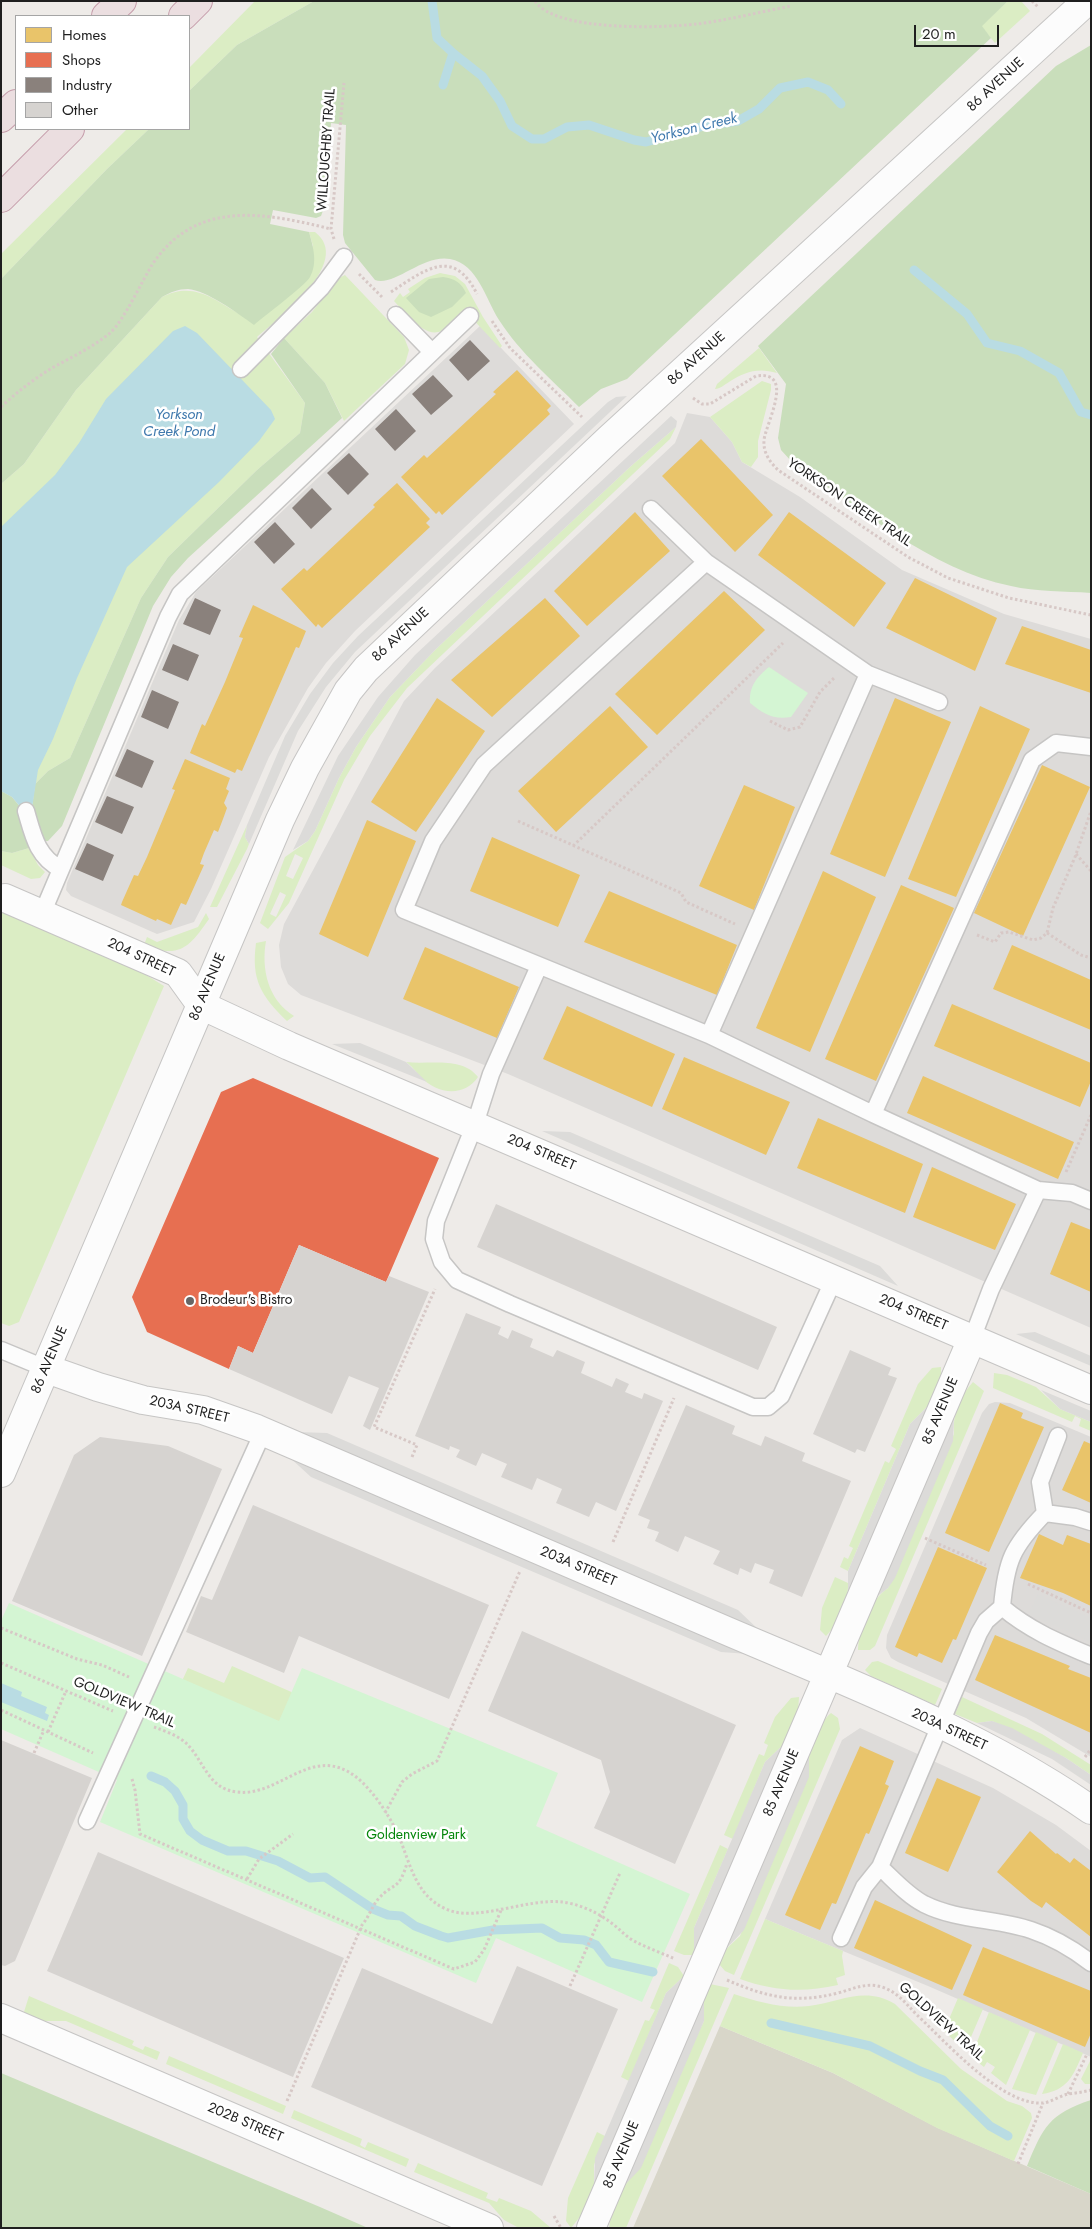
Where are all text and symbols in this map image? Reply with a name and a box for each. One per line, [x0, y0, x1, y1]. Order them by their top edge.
legend [15, 15, 190, 130]
scale bar [917, 15, 1002, 47]
text: 20 m [922, 23, 956, 45]
text: Homes [62, 24, 106, 46]
text: Shops [62, 49, 101, 71]
street label: 86 AVENUE [964, 54, 1028, 116]
text: Industry [62, 74, 112, 96]
street label: WILLOUGHBY TRAIL [314, 88, 340, 212]
text: Other [62, 99, 98, 121]
water label: Yorkson Creek [649, 110, 739, 148]
street label: 86 AVENUE [665, 329, 729, 389]
water label: Yorkson Creek Pond [143, 406, 215, 441]
street label: YORKSON CREEK TRAIL [784, 455, 914, 551]
street label: 86 AVENUE [369, 604, 433, 666]
street label: 204 STREET [105, 935, 177, 981]
street label: 86 AVENUE [186, 951, 230, 1023]
street label: 204 STREET [504, 1131, 578, 1175]
street label: 204 STREET [876, 1291, 950, 1335]
place label: Brodeur's Bistro [200, 1293, 293, 1309]
marker: Brodeur's Bistro [184, 1295, 196, 1307]
street label: 86 AVENUE [28, 1324, 72, 1396]
street label: 85 AVENUE [919, 1375, 963, 1447]
street label: 203A STREET [148, 1393, 230, 1427]
street label: 203A STREET [537, 1543, 619, 1591]
street label: GOLDVIEW TRAIL [71, 1674, 177, 1732]
street label: 203A STREET [909, 1705, 989, 1755]
street label: 85 AVENUE [760, 1747, 804, 1819]
park label: Goldenview Park [366, 1828, 466, 1844]
street label: GOLDVIEW TRAIL [895, 1979, 987, 2065]
street label: 202B STREET [205, 2100, 285, 2146]
street label: 85 AVENUE [600, 2119, 644, 2191]

